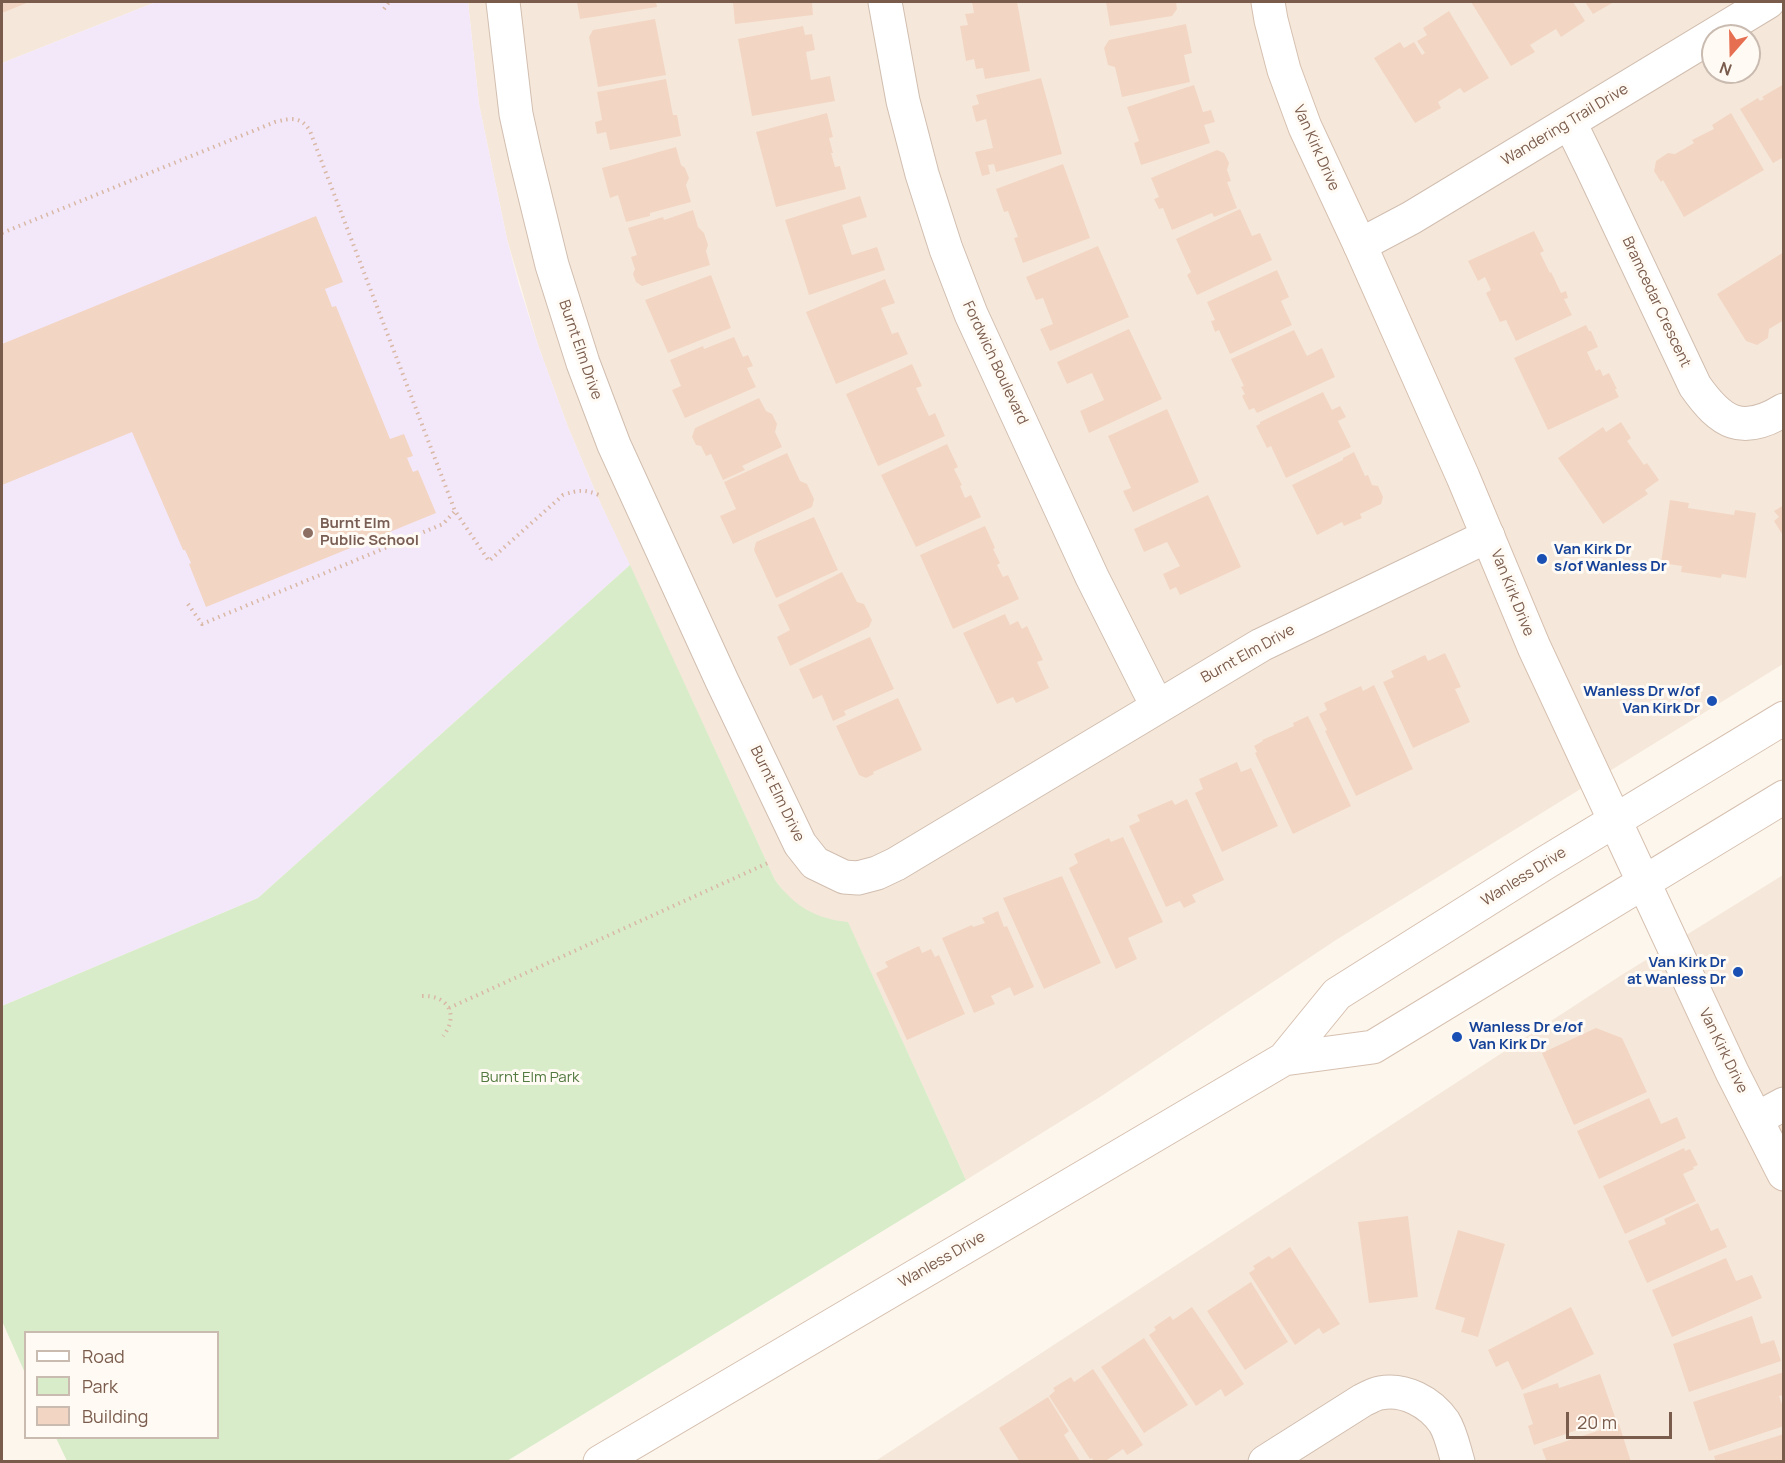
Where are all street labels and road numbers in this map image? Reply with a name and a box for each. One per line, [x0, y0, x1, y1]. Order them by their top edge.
street label: Wandering Trail Drive [1498, 80, 1632, 170]
street label: Van Kirk Drive [1289, 102, 1343, 194]
street label: Bramcedar Crescent [1618, 234, 1694, 370]
street label: Burnt Elm Drive [555, 298, 605, 402]
street label: Fordwich Boulevard [958, 298, 1032, 428]
street label: Van Kirk Drive [1486, 547, 1538, 639]
street label: Burnt Elm Drive [1198, 621, 1298, 687]
street label: Burnt Elm Drive [746, 743, 808, 845]
street label: Wanless Drive [1478, 844, 1570, 910]
street label: Van Kirk Drive [1695, 1006, 1751, 1096]
street label: Wanless Drive [896, 1228, 988, 1292]

